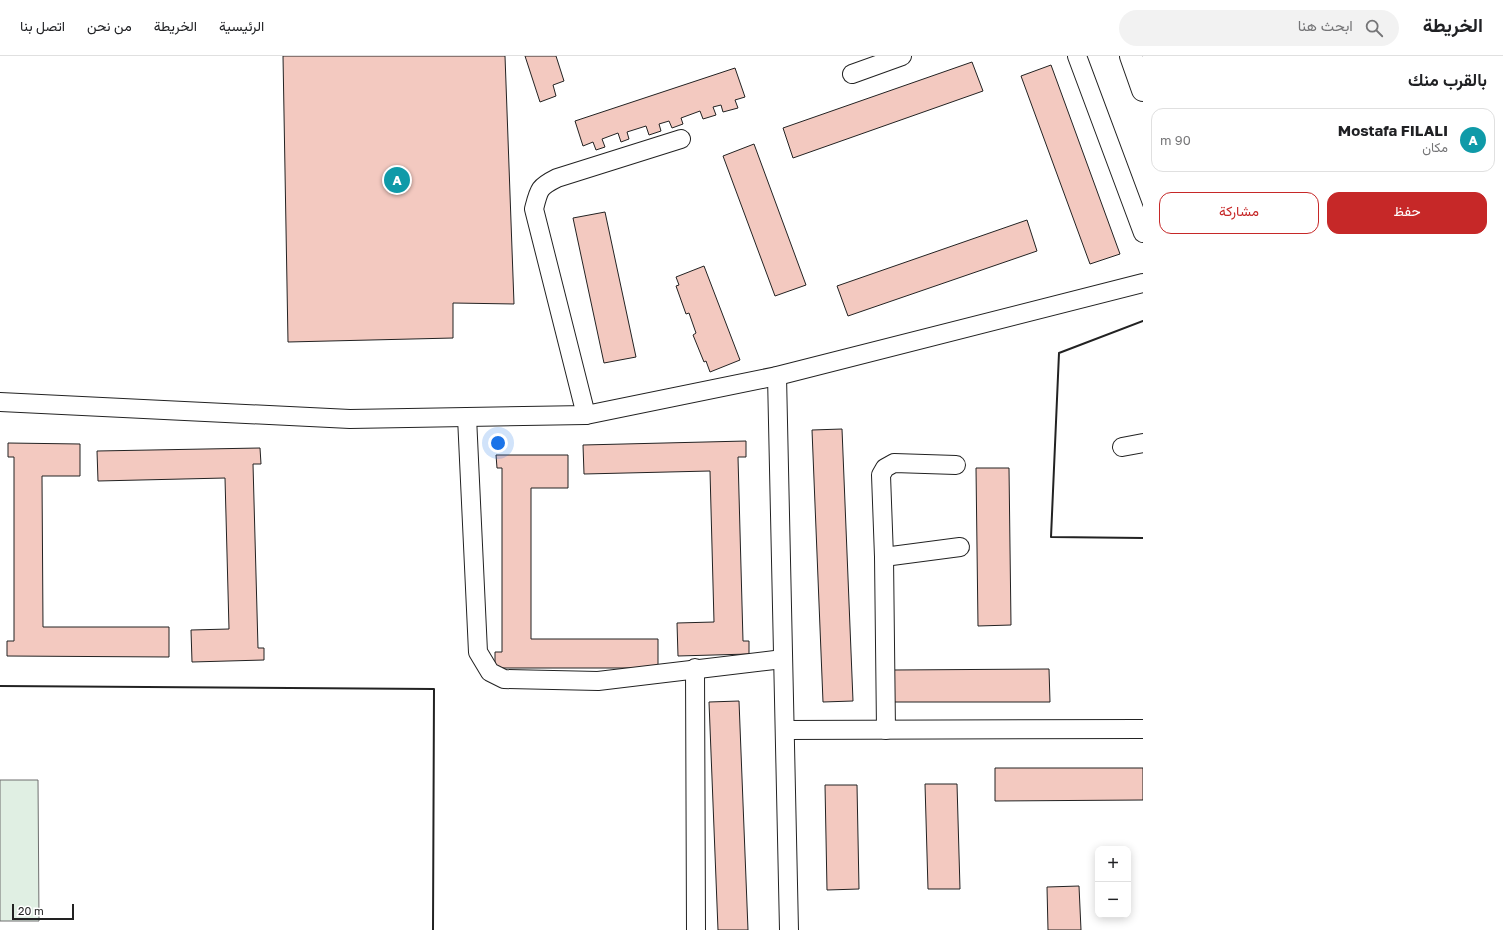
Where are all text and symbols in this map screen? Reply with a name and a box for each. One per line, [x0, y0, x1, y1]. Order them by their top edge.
search box [1119, 10, 1399, 46]
text: الخريطة [1423, 13, 1483, 36]
text: ابحث هنا [1298, 16, 1353, 34]
text: اتصل بنا [20, 17, 65, 34]
text: من نحن [87, 17, 132, 34]
text: الخريطة [154, 17, 197, 34]
text: الرئيسية [219, 17, 264, 34]
icon: search [1363, 17, 1385, 39]
text: بالقرب منك [1408, 69, 1487, 90]
text: Mostafa FILALI [1338, 121, 1448, 139]
text: 90 m [1160, 132, 1191, 148]
text: A [1468, 132, 1478, 148]
text: مكان [1422, 139, 1448, 155]
pin: A [384, 165, 410, 195]
button: مشاركة [1159, 192, 1319, 234]
button: حفظ [1327, 192, 1487, 234]
your location [488, 433, 508, 453]
map controls [1095, 846, 1131, 918]
button: + [1095, 846, 1131, 882]
button: − [1095, 882, 1131, 918]
scale bar [12, 902, 74, 921]
text: 20 m [18, 904, 44, 917]

